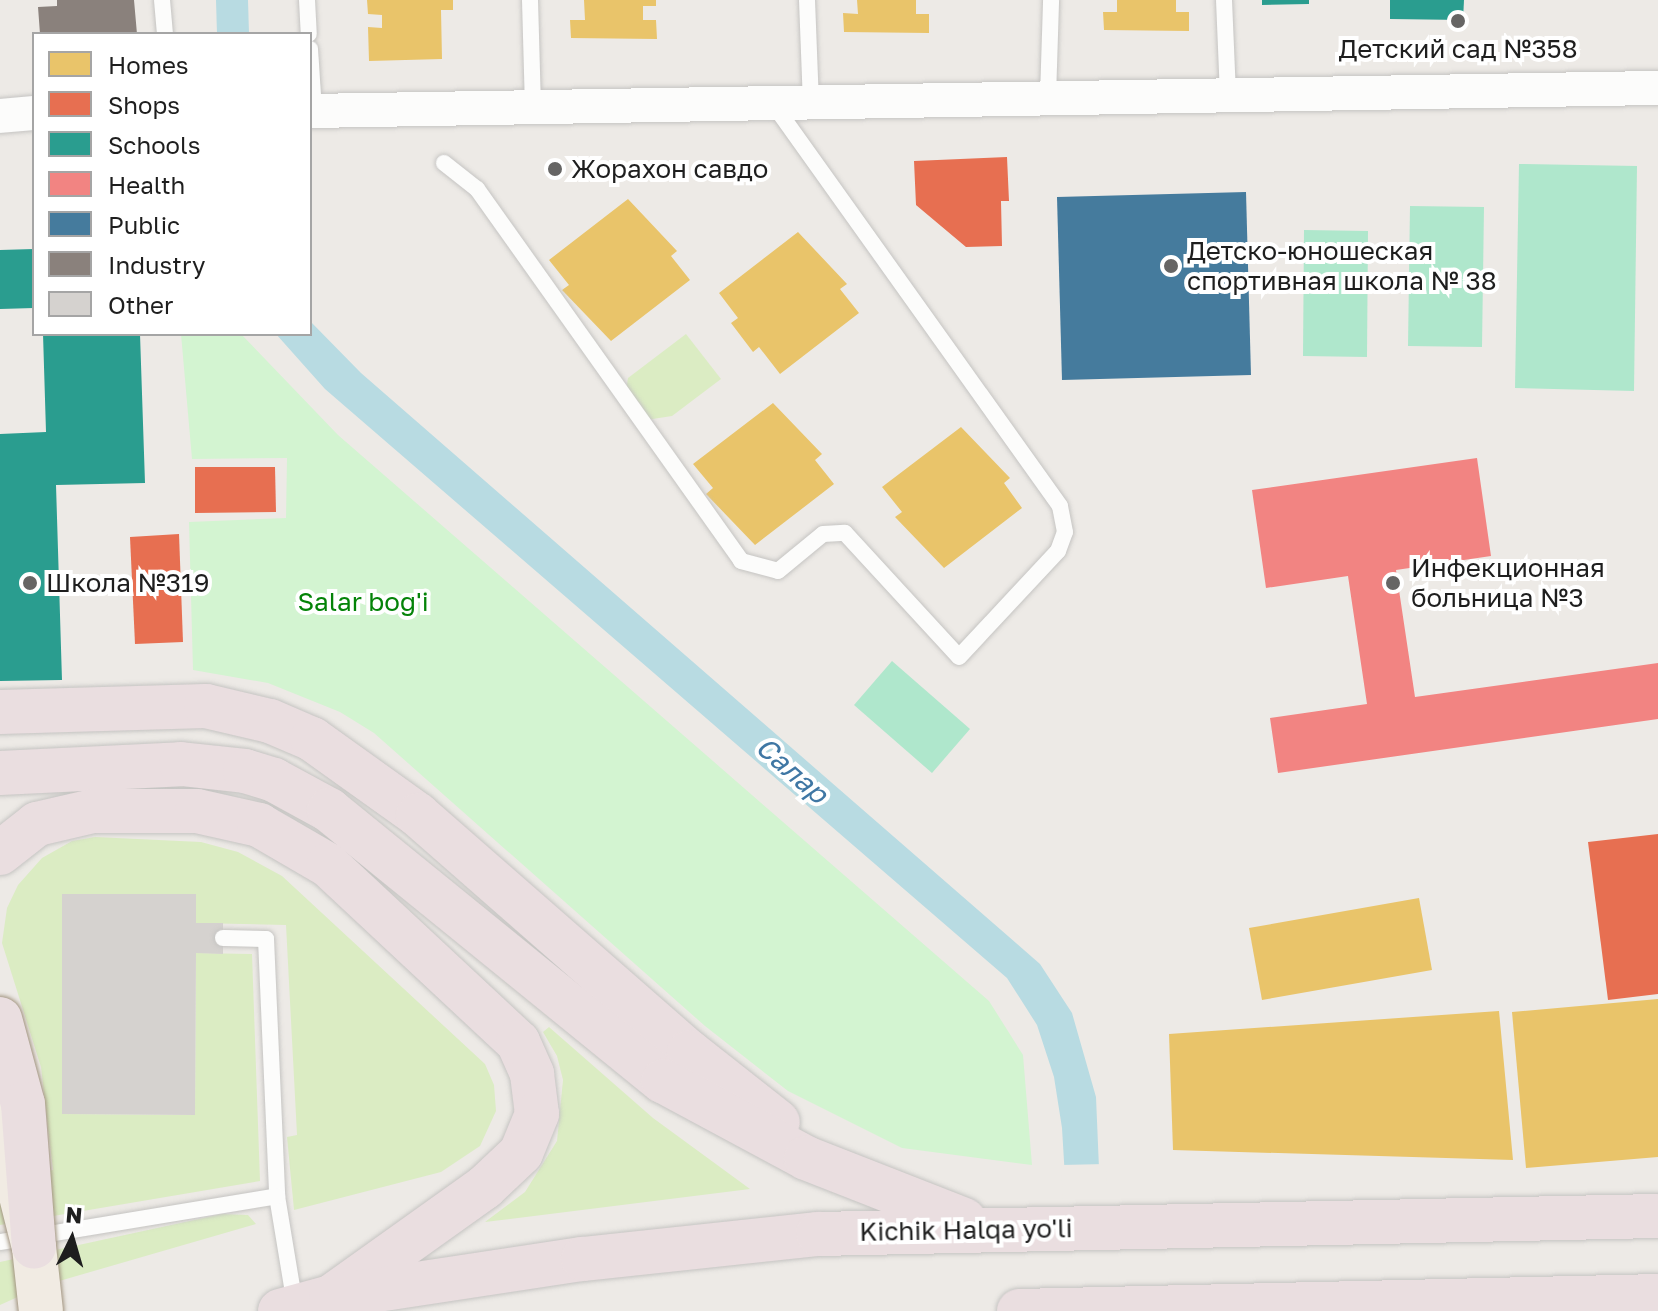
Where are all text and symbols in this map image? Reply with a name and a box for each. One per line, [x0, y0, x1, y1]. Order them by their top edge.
marker: Детский сад №358 [1449, 12, 1467, 30]
legend [32, 32, 312, 336]
place label: Детский сад №358 [1338, 33, 1578, 65]
text: Homes [108, 50, 189, 79]
text: Shops [108, 90, 180, 119]
text: Schools [108, 130, 200, 159]
place label: Жорахон савдо [571, 153, 768, 185]
marker: Жорахон савдо [546, 160, 564, 178]
text: Health [108, 170, 185, 199]
text: Public [108, 210, 180, 239]
place label: Детско-юношеская спортивная школа № 38 [1187, 235, 1497, 296]
text: Industry [108, 250, 205, 279]
marker: Детско-юношеская спортивная школа № 38 [1162, 257, 1180, 275]
text: Other [108, 290, 173, 319]
place label: Инфекционная больница №3 [1411, 552, 1605, 614]
place label: Школа №319 [46, 567, 209, 599]
marker: Инфекционная больница №3 [1382, 572, 1404, 594]
marker: Школа №319 [21, 574, 39, 592]
park label: Salar bog'i [297, 586, 429, 618]
water label: Салар [749, 730, 835, 810]
north arrow [32, 1199, 112, 1279]
text: N [65, 1200, 84, 1229]
street label: Kichik Halqa yo'li [859, 1213, 1073, 1247]

